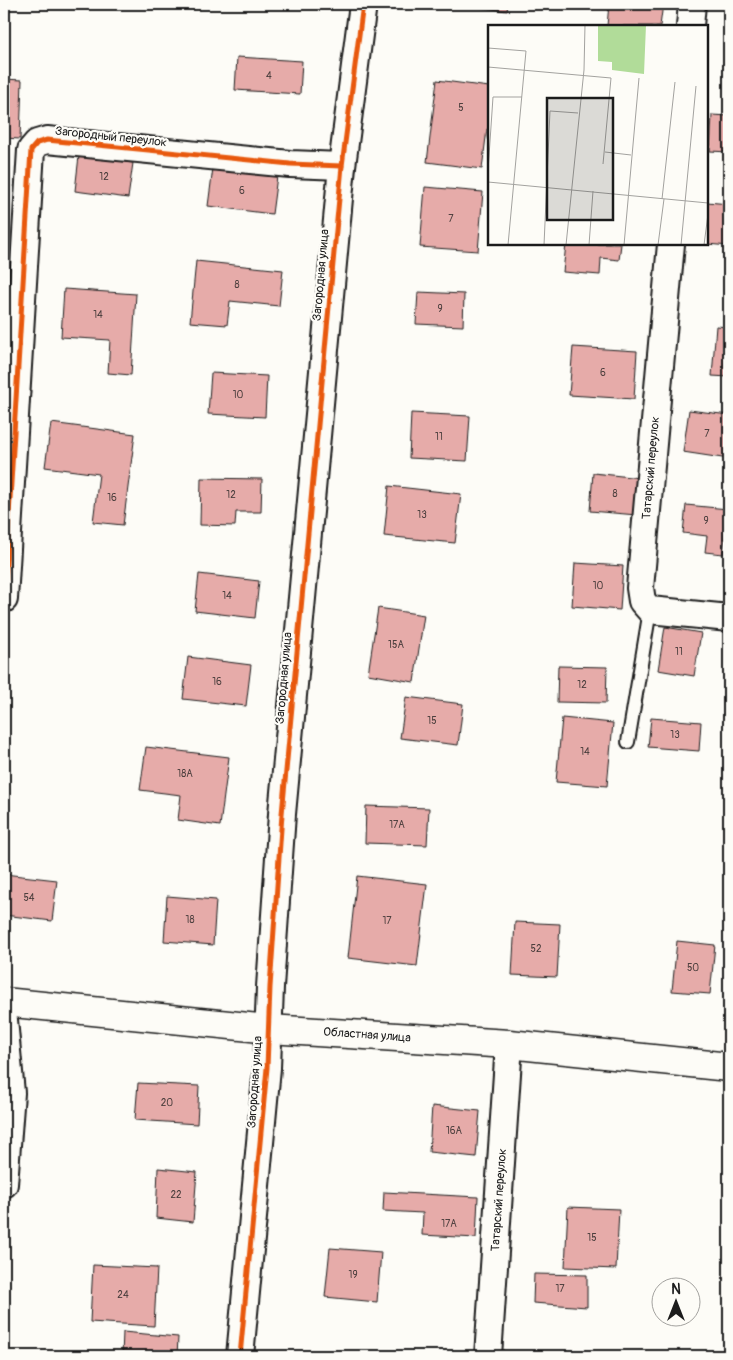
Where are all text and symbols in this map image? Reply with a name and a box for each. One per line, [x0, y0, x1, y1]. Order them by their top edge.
inset map [488, 25, 708, 245]
house number: 4 [266, 70, 272, 82]
house number: 5 [458, 102, 464, 114]
street label: Загородный переулок [54, 124, 168, 150]
house number: 12 [99, 171, 109, 183]
house number: 6 [239, 185, 245, 197]
house number: 7 [448, 213, 454, 225]
street label: Загородная улица [310, 228, 333, 322]
house number: 8 [234, 279, 240, 291]
house number: 9 [437, 303, 443, 315]
house number: 14 [93, 309, 103, 321]
house number: 6 [600, 367, 606, 379]
house number: 10 [233, 389, 244, 401]
street label: Татарский переулок [639, 416, 663, 520]
house number: 7 [704, 428, 710, 440]
house number: 11 [435, 431, 443, 443]
house number: 8 [612, 488, 618, 500]
house number: 12 [226, 489, 236, 501]
house number: 16 [107, 492, 117, 504]
house number: 13 [417, 509, 427, 521]
house number: 9 [703, 515, 709, 527]
house number: 10 [593, 580, 604, 592]
house number: 14 [222, 590, 232, 602]
street label: Загородная улица [273, 631, 296, 725]
house number: 15А [388, 639, 404, 651]
house number: 11 [675, 646, 683, 658]
house number: 16 [212, 676, 222, 688]
house number: 12 [577, 679, 587, 691]
house number: 15 [427, 715, 437, 727]
house number: 13 [670, 729, 680, 741]
house number: 14 [580, 746, 590, 758]
house number: 18А [177, 768, 193, 780]
house number: 17А [389, 819, 405, 831]
house number: 54 [23, 892, 35, 904]
house number: 18 [186, 914, 194, 926]
house number: 17 [382, 915, 392, 927]
house number: 52 [530, 943, 542, 955]
house number: 50 [687, 962, 699, 974]
street label: Областная улица [323, 1024, 412, 1046]
street label: Загородная улица [244, 1035, 266, 1129]
house number: 20 [161, 1097, 173, 1109]
house number: 16А [446, 1125, 463, 1137]
street label: Татарский переулок [488, 1148, 510, 1252]
house number: 22 [170, 1189, 182, 1201]
house number: 17А [441, 1218, 457, 1230]
house number: 15 [587, 1232, 597, 1244]
house number: 19 [348, 1269, 358, 1281]
north arrow [650, 1278, 700, 1328]
text: N [671, 1281, 681, 1298]
house number: 17 [555, 1283, 565, 1295]
house number: 24 [117, 1289, 129, 1301]

